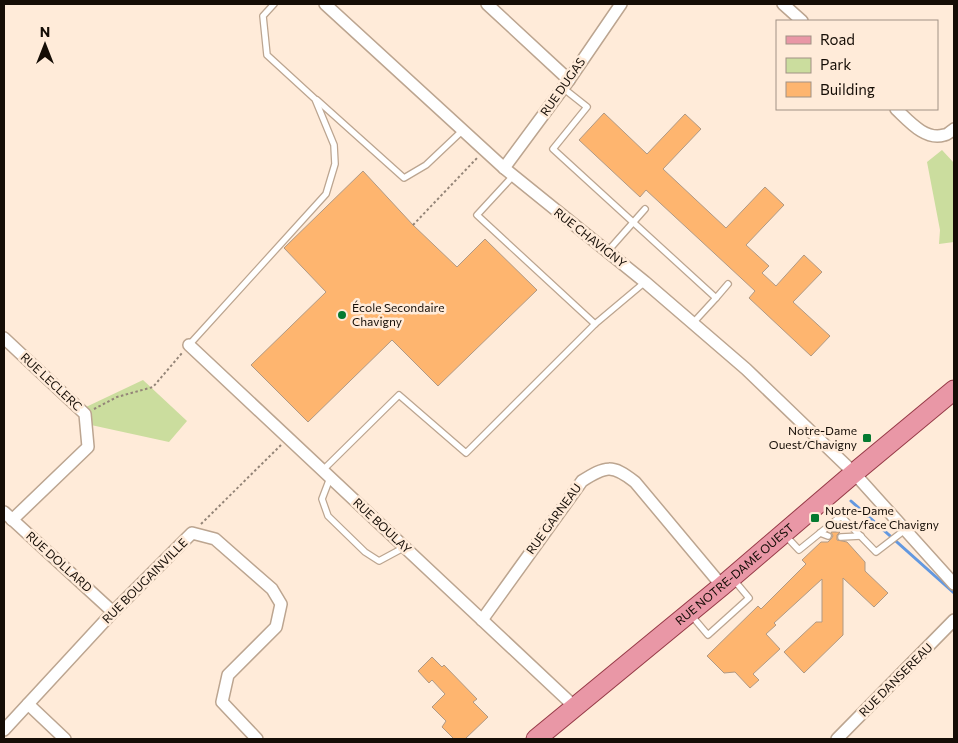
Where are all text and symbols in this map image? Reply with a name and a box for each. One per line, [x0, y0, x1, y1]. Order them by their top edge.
north arrow [20, 20, 70, 70]
legend [776, 20, 938, 110]
text: N [40, 23, 50, 40]
text: Road [820, 30, 855, 48]
street label: RUE DUGAS [537, 55, 587, 118]
text: Park [820, 55, 851, 73]
text: Building [820, 80, 875, 98]
street label: RUE CHAVIGNY [552, 205, 630, 270]
place label: École Secondaire Chavigny [352, 300, 444, 328]
marker: École Secondaire Chavigny [336, 309, 348, 321]
street label: RUE LECLERC [18, 349, 85, 413]
place label: Notre-Dame Ouest/Chavigny [769, 423, 857, 451]
marker: Notre-Dame Ouest/Chavigny [861, 432, 873, 444]
street label: RUE GARNEAU [523, 480, 584, 556]
street label: RUE BOULAY [351, 495, 415, 556]
place label: Notre-Dame Ouest/face Chavigny [825, 503, 939, 531]
marker: Notre-Dame Ouest/face Chavigny [809, 512, 821, 524]
street label: RUE NOTRE-DAME OUEST [672, 520, 796, 628]
street label: RUE DOLLARD [24, 528, 96, 595]
street label: RUE BOUGAINVILLE [99, 535, 190, 626]
street label: RUE DANSEREAU [856, 640, 935, 719]

